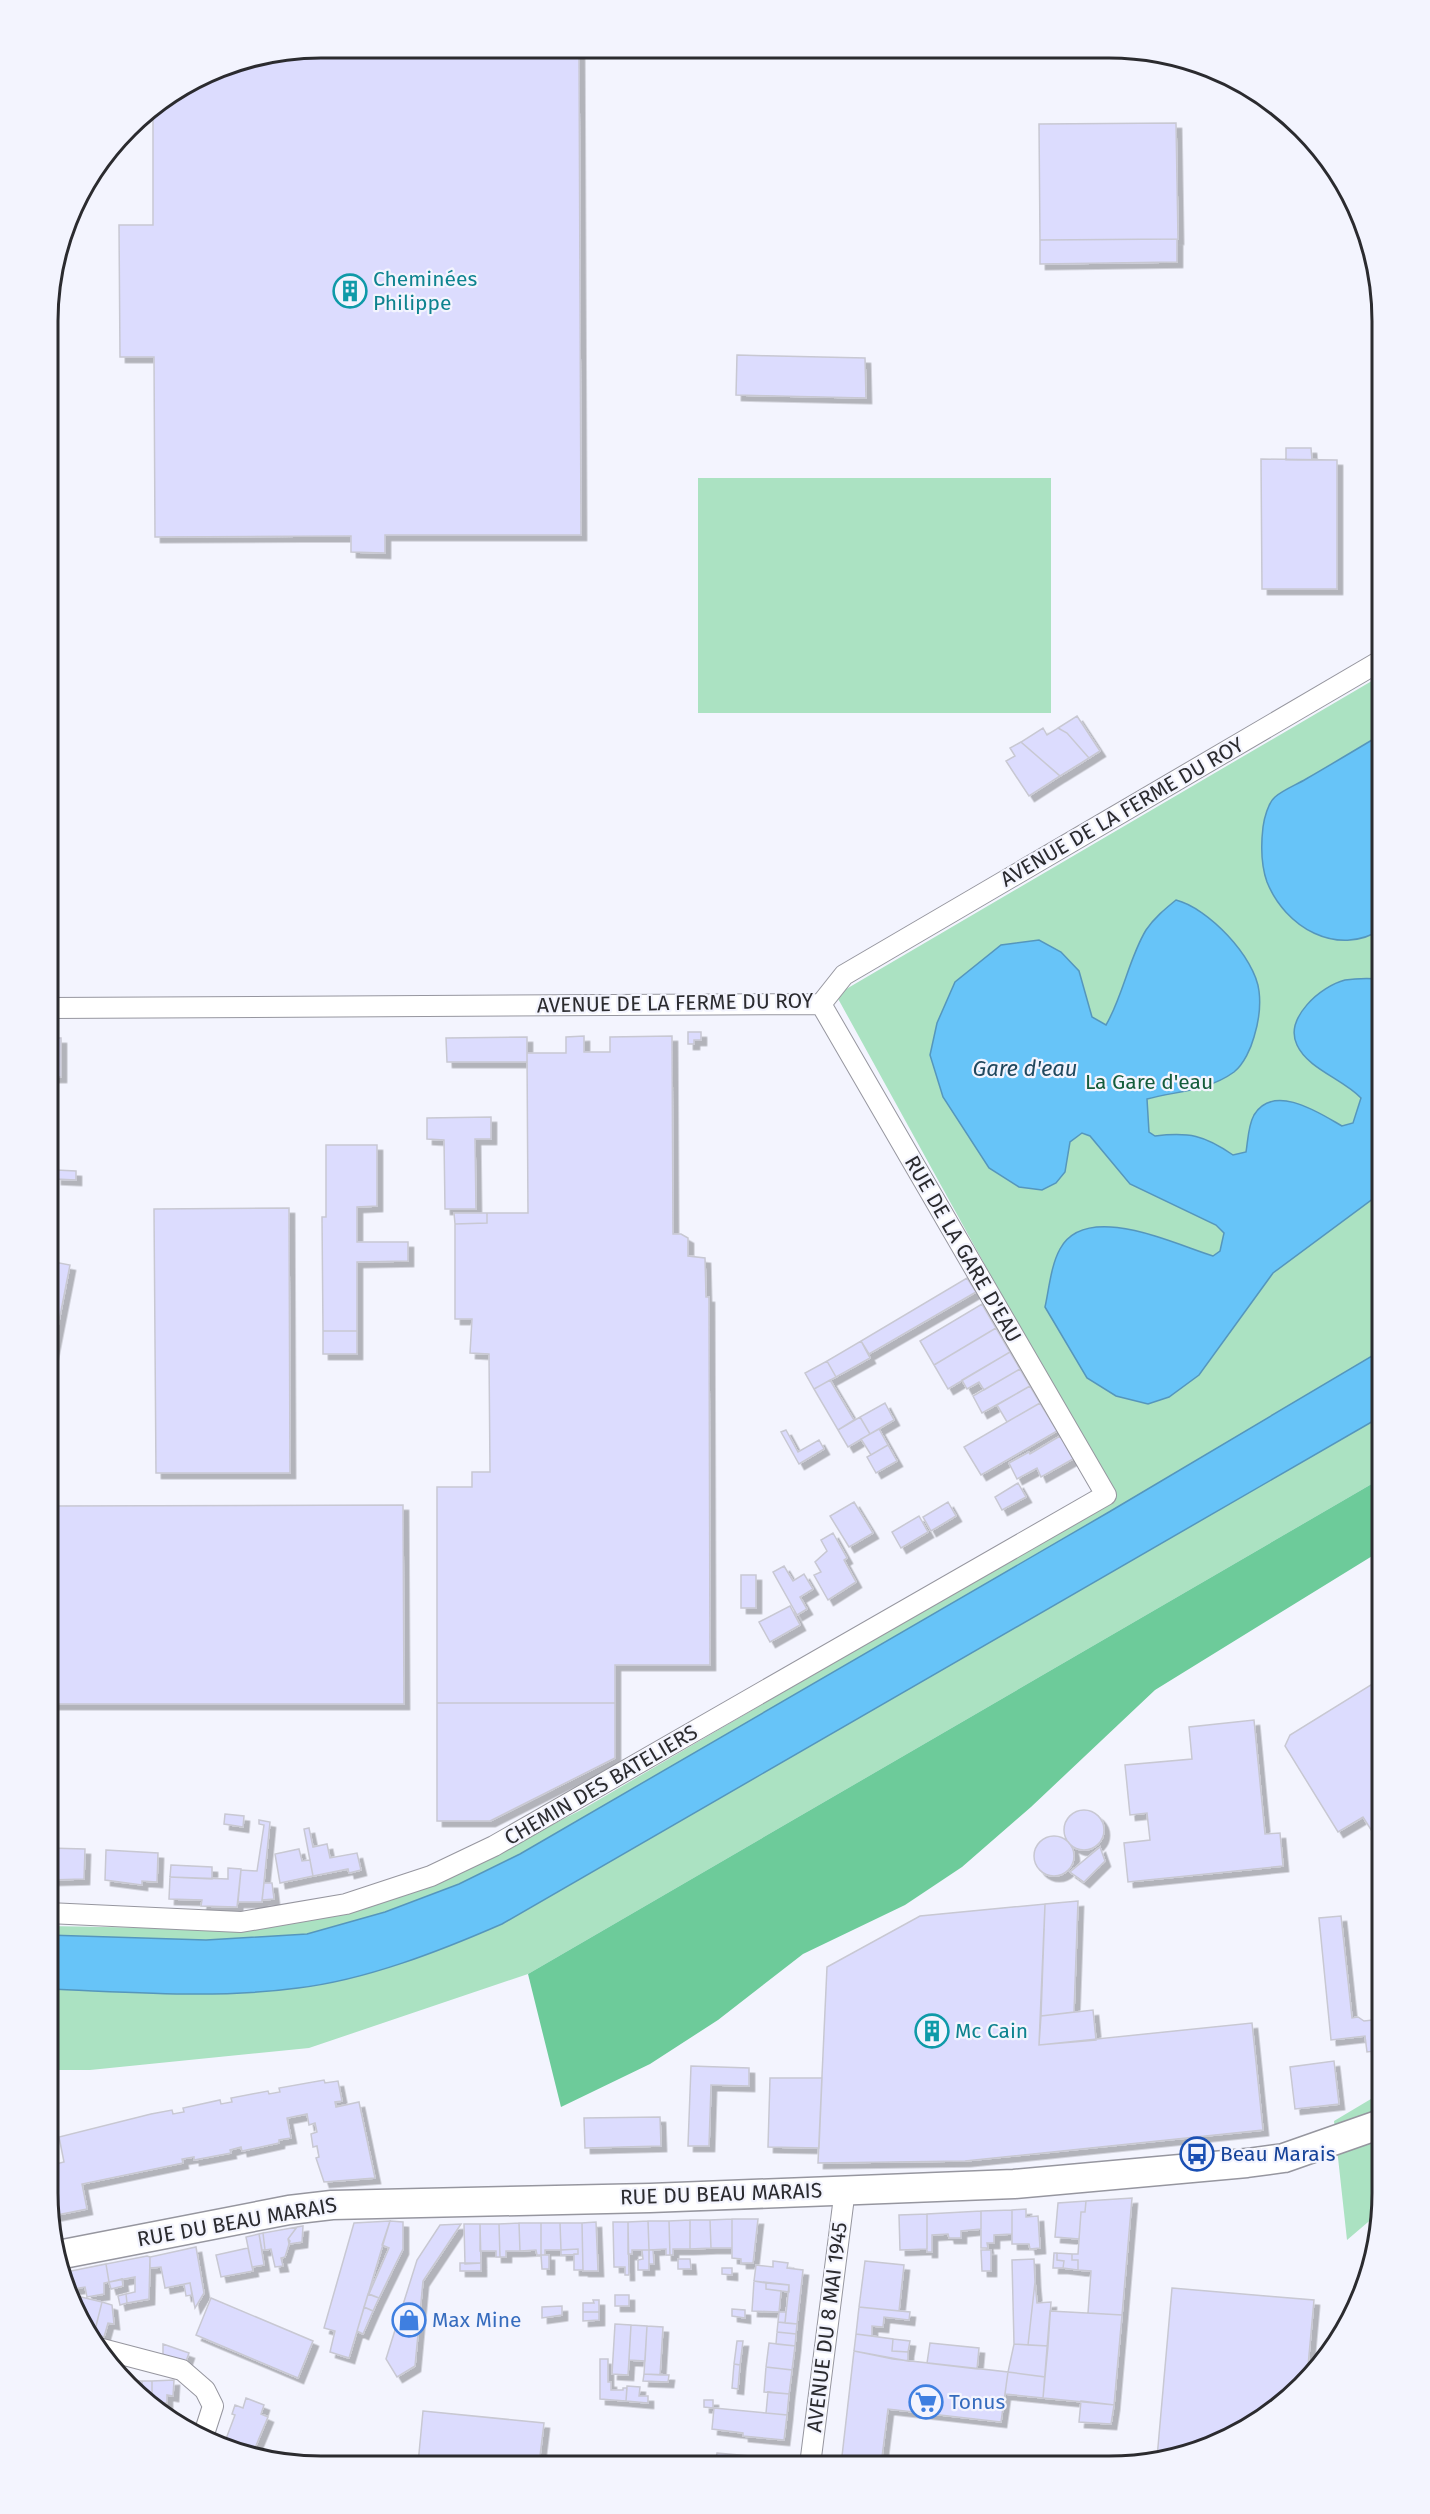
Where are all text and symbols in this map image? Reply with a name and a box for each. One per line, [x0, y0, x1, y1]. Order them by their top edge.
place label: Cheminées Philippe [373, 266, 477, 316]
building icon: Cheminées Philippe [332, 273, 368, 309]
street label: AVENUE DE LA FERME DU ROY [996, 731, 1249, 892]
street label: AVENUE DE LA FERME DU ROY [537, 988, 814, 1018]
water label: Gare d'eau [973, 1055, 1077, 1082]
park label: La Gare d'eau [1085, 1069, 1213, 1095]
street label: RUE DE LA GARE D'EAU [899, 1151, 1027, 1347]
street label: CHEMIN DES BATELIERS [500, 1719, 702, 1851]
building icon: Mc Cain [914, 2013, 950, 2049]
place label: Mc Cain [955, 2018, 1028, 2044]
bus stop icon: Beau Marais [1179, 2136, 1215, 2172]
place label: Beau Marais [1220, 2141, 1336, 2167]
street label: RUE DU BEAU MARAIS [619, 2177, 823, 2211]
street label: RUE DU BEAU MARAIS [135, 2192, 339, 2252]
street label: AVENUE DU 8 MAI 1945 [801, 2221, 853, 2433]
shop icon: Max Mine [391, 2302, 427, 2338]
place label: Max Mine [432, 2307, 522, 2333]
supermarket icon: Tonus [908, 2384, 944, 2420]
place label: Tonus [949, 2389, 1005, 2415]

